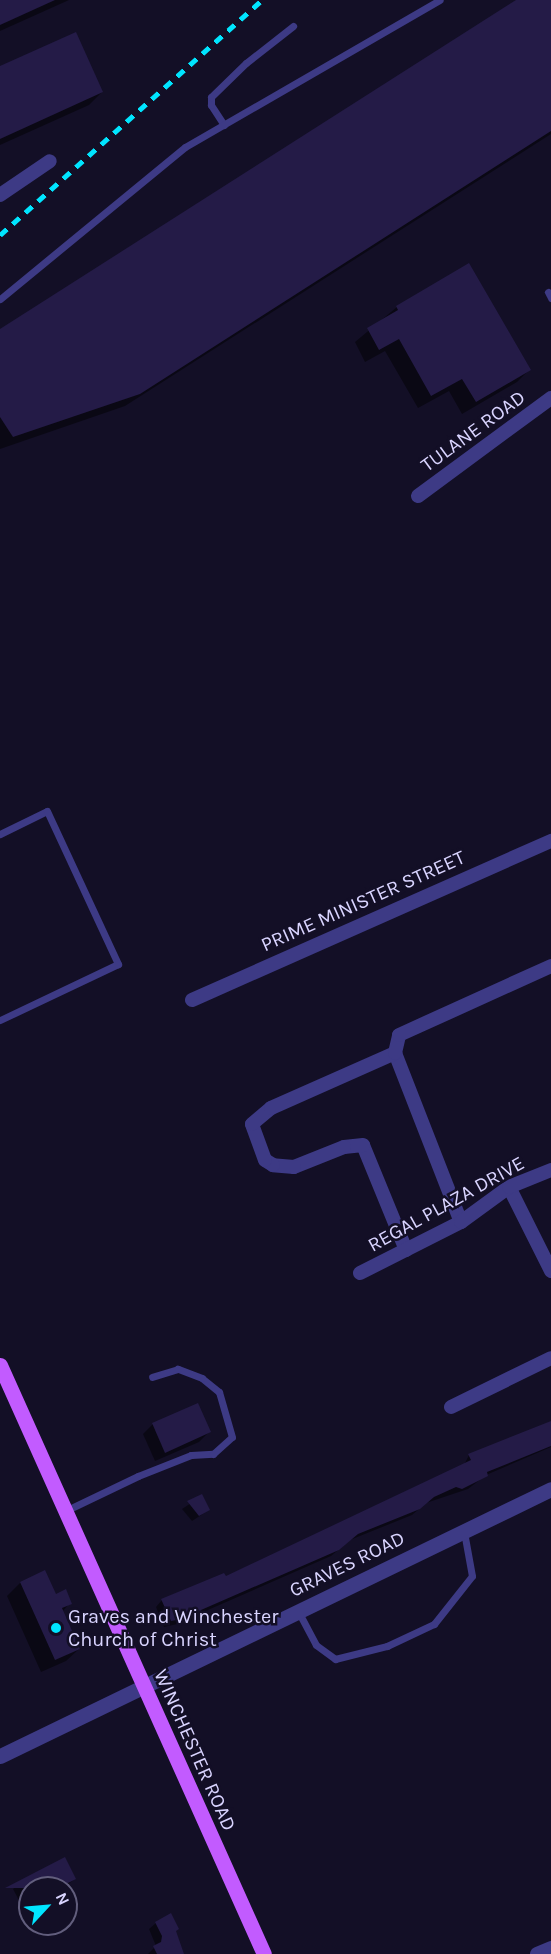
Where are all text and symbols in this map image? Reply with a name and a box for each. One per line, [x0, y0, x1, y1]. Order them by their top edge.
street label: TULANE ROAD [416, 385, 530, 477]
street label: PRIME MINISTER STREET [257, 845, 469, 957]
street label: REGAL PLAZA DRIVE [363, 1151, 529, 1257]
street label: GRAVES ROAD [285, 1526, 409, 1602]
place label: Graves and Winchester Church of Christ [68, 1604, 278, 1651]
marker: Graves and Winchester Church of Christ [49, 1621, 63, 1635]
street label: WINCHESTER ROAD [149, 1666, 241, 1834]
north arrow [18, 1876, 78, 1936]
text: N [52, 1889, 74, 1908]

